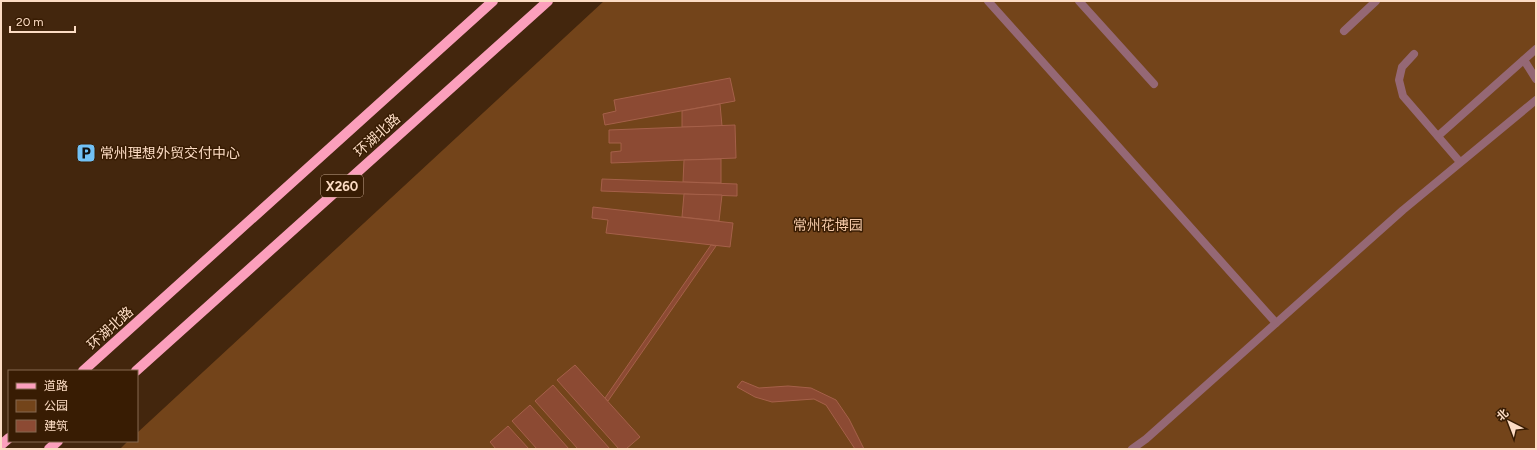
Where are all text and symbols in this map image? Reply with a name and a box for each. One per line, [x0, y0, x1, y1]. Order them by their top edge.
scale bar [10, 8, 75, 34]
text: 20 m [16, 15, 44, 29]
street label: 环湖北路 [351, 110, 404, 160]
parking icon: 常州理想外贸交付中心 [75, 142, 97, 164]
place label: 常州理想外贸交付中心 [100, 145, 240, 162]
road number: X260 [321, 175, 363, 197]
park label: 常州花博园 [793, 217, 863, 234]
street label: 环湖北路 [84, 303, 137, 353]
legend [8, 370, 138, 442]
text: 道路 [44, 379, 68, 393]
text: 公园 [44, 399, 68, 413]
north arrow [1489, 402, 1529, 442]
text: 北 [1494, 406, 1511, 423]
text: 建筑 [44, 419, 68, 433]

